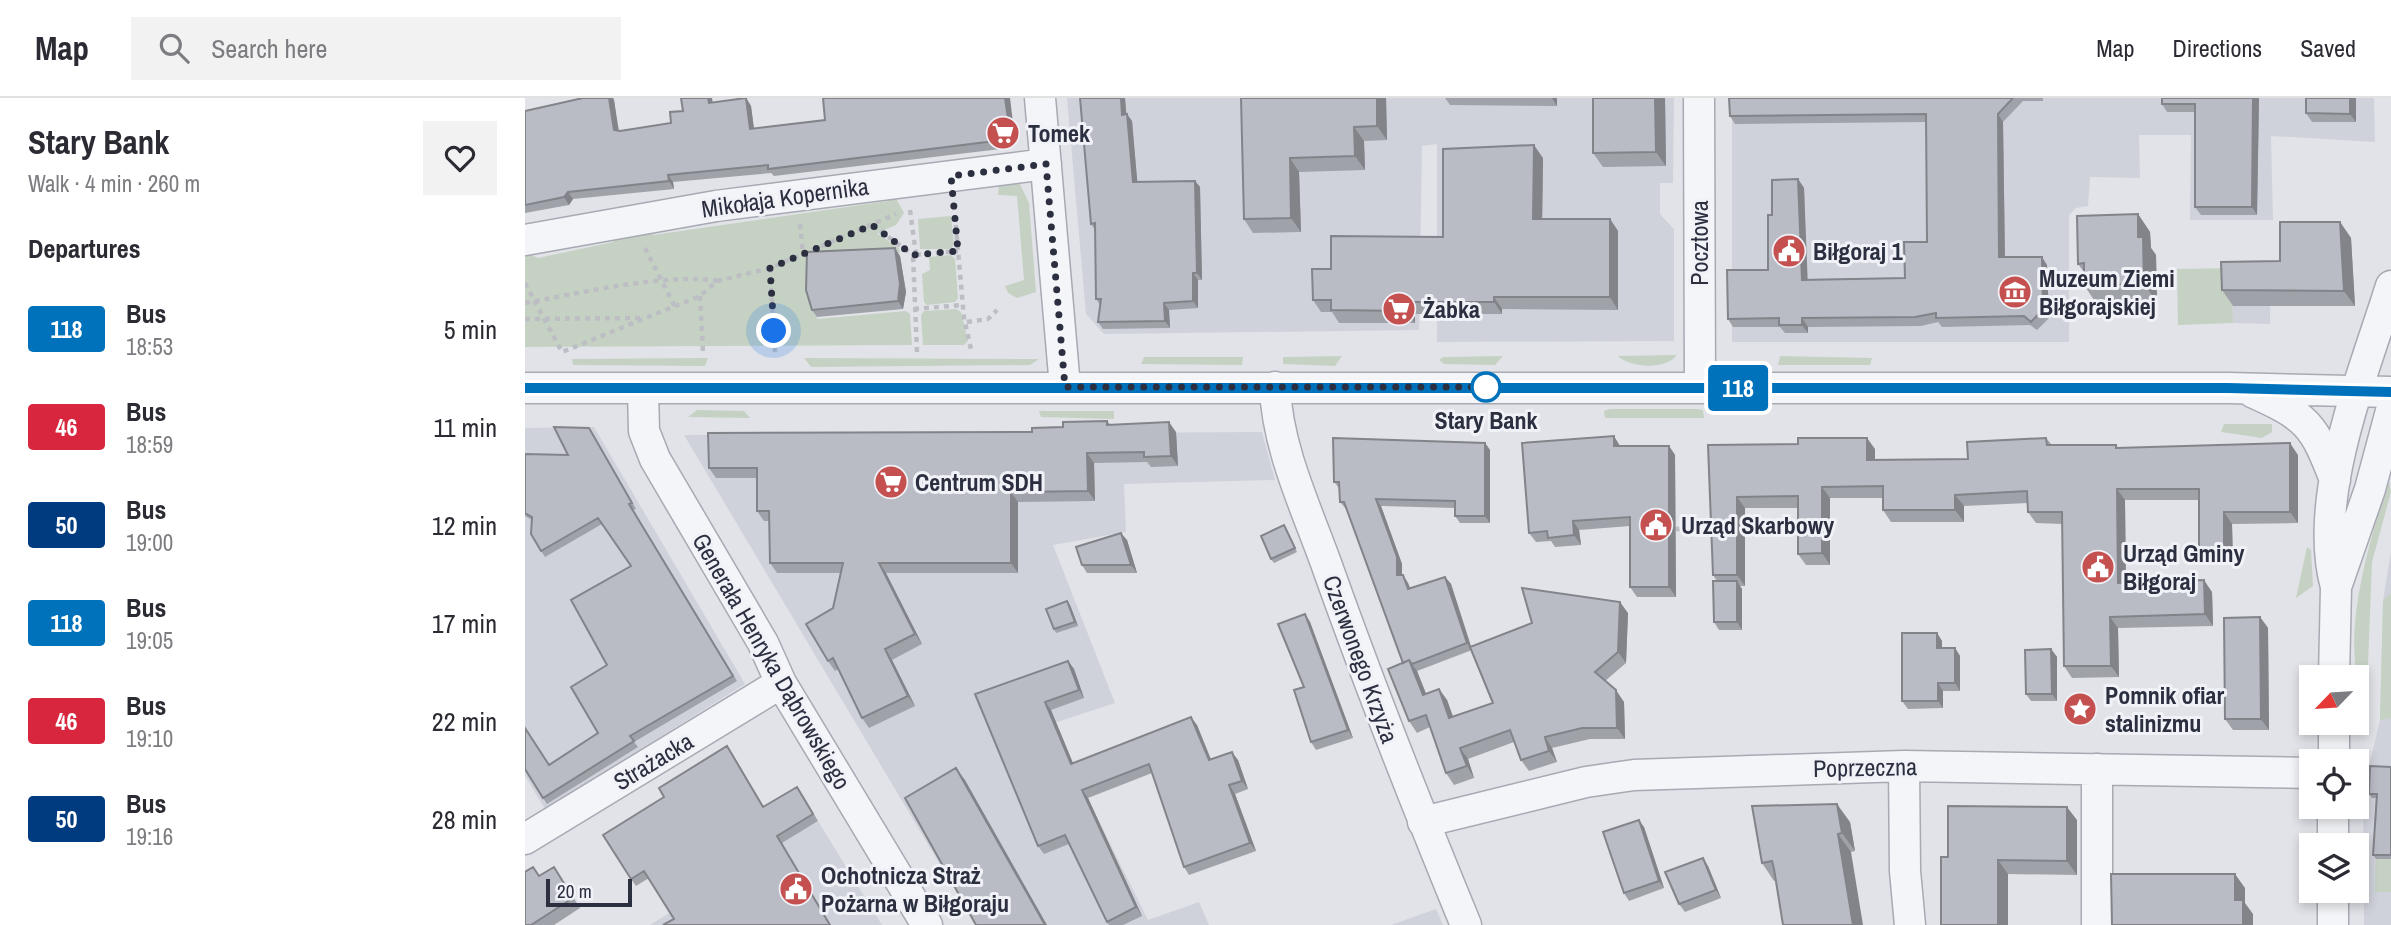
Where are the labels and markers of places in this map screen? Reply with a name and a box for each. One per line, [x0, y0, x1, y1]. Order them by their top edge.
supermarket icon: Tomek [984, 114, 1022, 152]
place label: Tomek [1028, 117, 1090, 149]
public building icon: Biłgoraj 1 [1770, 232, 1808, 270]
place label: Biłgoraj 1 [1813, 235, 1903, 267]
place label: Muzeum Ziemi Biłgorajskiej [2039, 262, 2175, 322]
museum icon: Muzeum Ziemi Biłgorajskiej [1996, 273, 2034, 311]
supermarket icon: Żabka [1380, 290, 1418, 328]
place label: Żabka [1423, 293, 1480, 325]
marker: Stary Bank [1471, 372, 1501, 402]
place label: Stary Bank [1435, 404, 1537, 436]
supermarket icon: Centrum SDH [872, 463, 910, 501]
place label: Centrum SDH [915, 466, 1043, 498]
public building icon: Urząd Skarbowy [1637, 506, 1675, 544]
place label: Urząd Skarbowy [1681, 509, 1834, 541]
place label: Urząd Gminy Biłgoraj [2123, 537, 2244, 597]
public building icon: Urząd Gminy Biłgoraj [2079, 548, 2117, 586]
place label: Pomnik ofiar stalinizmu [2105, 679, 2225, 739]
place icon: Pomnik ofiar stalinizmu [2061, 690, 2099, 728]
place label: Ochotnicza Straż Pożarna w Biłgoraju [821, 859, 1009, 919]
public building icon: Ochotnicza Straż Pożarna w Biłgoraju [777, 870, 815, 908]

